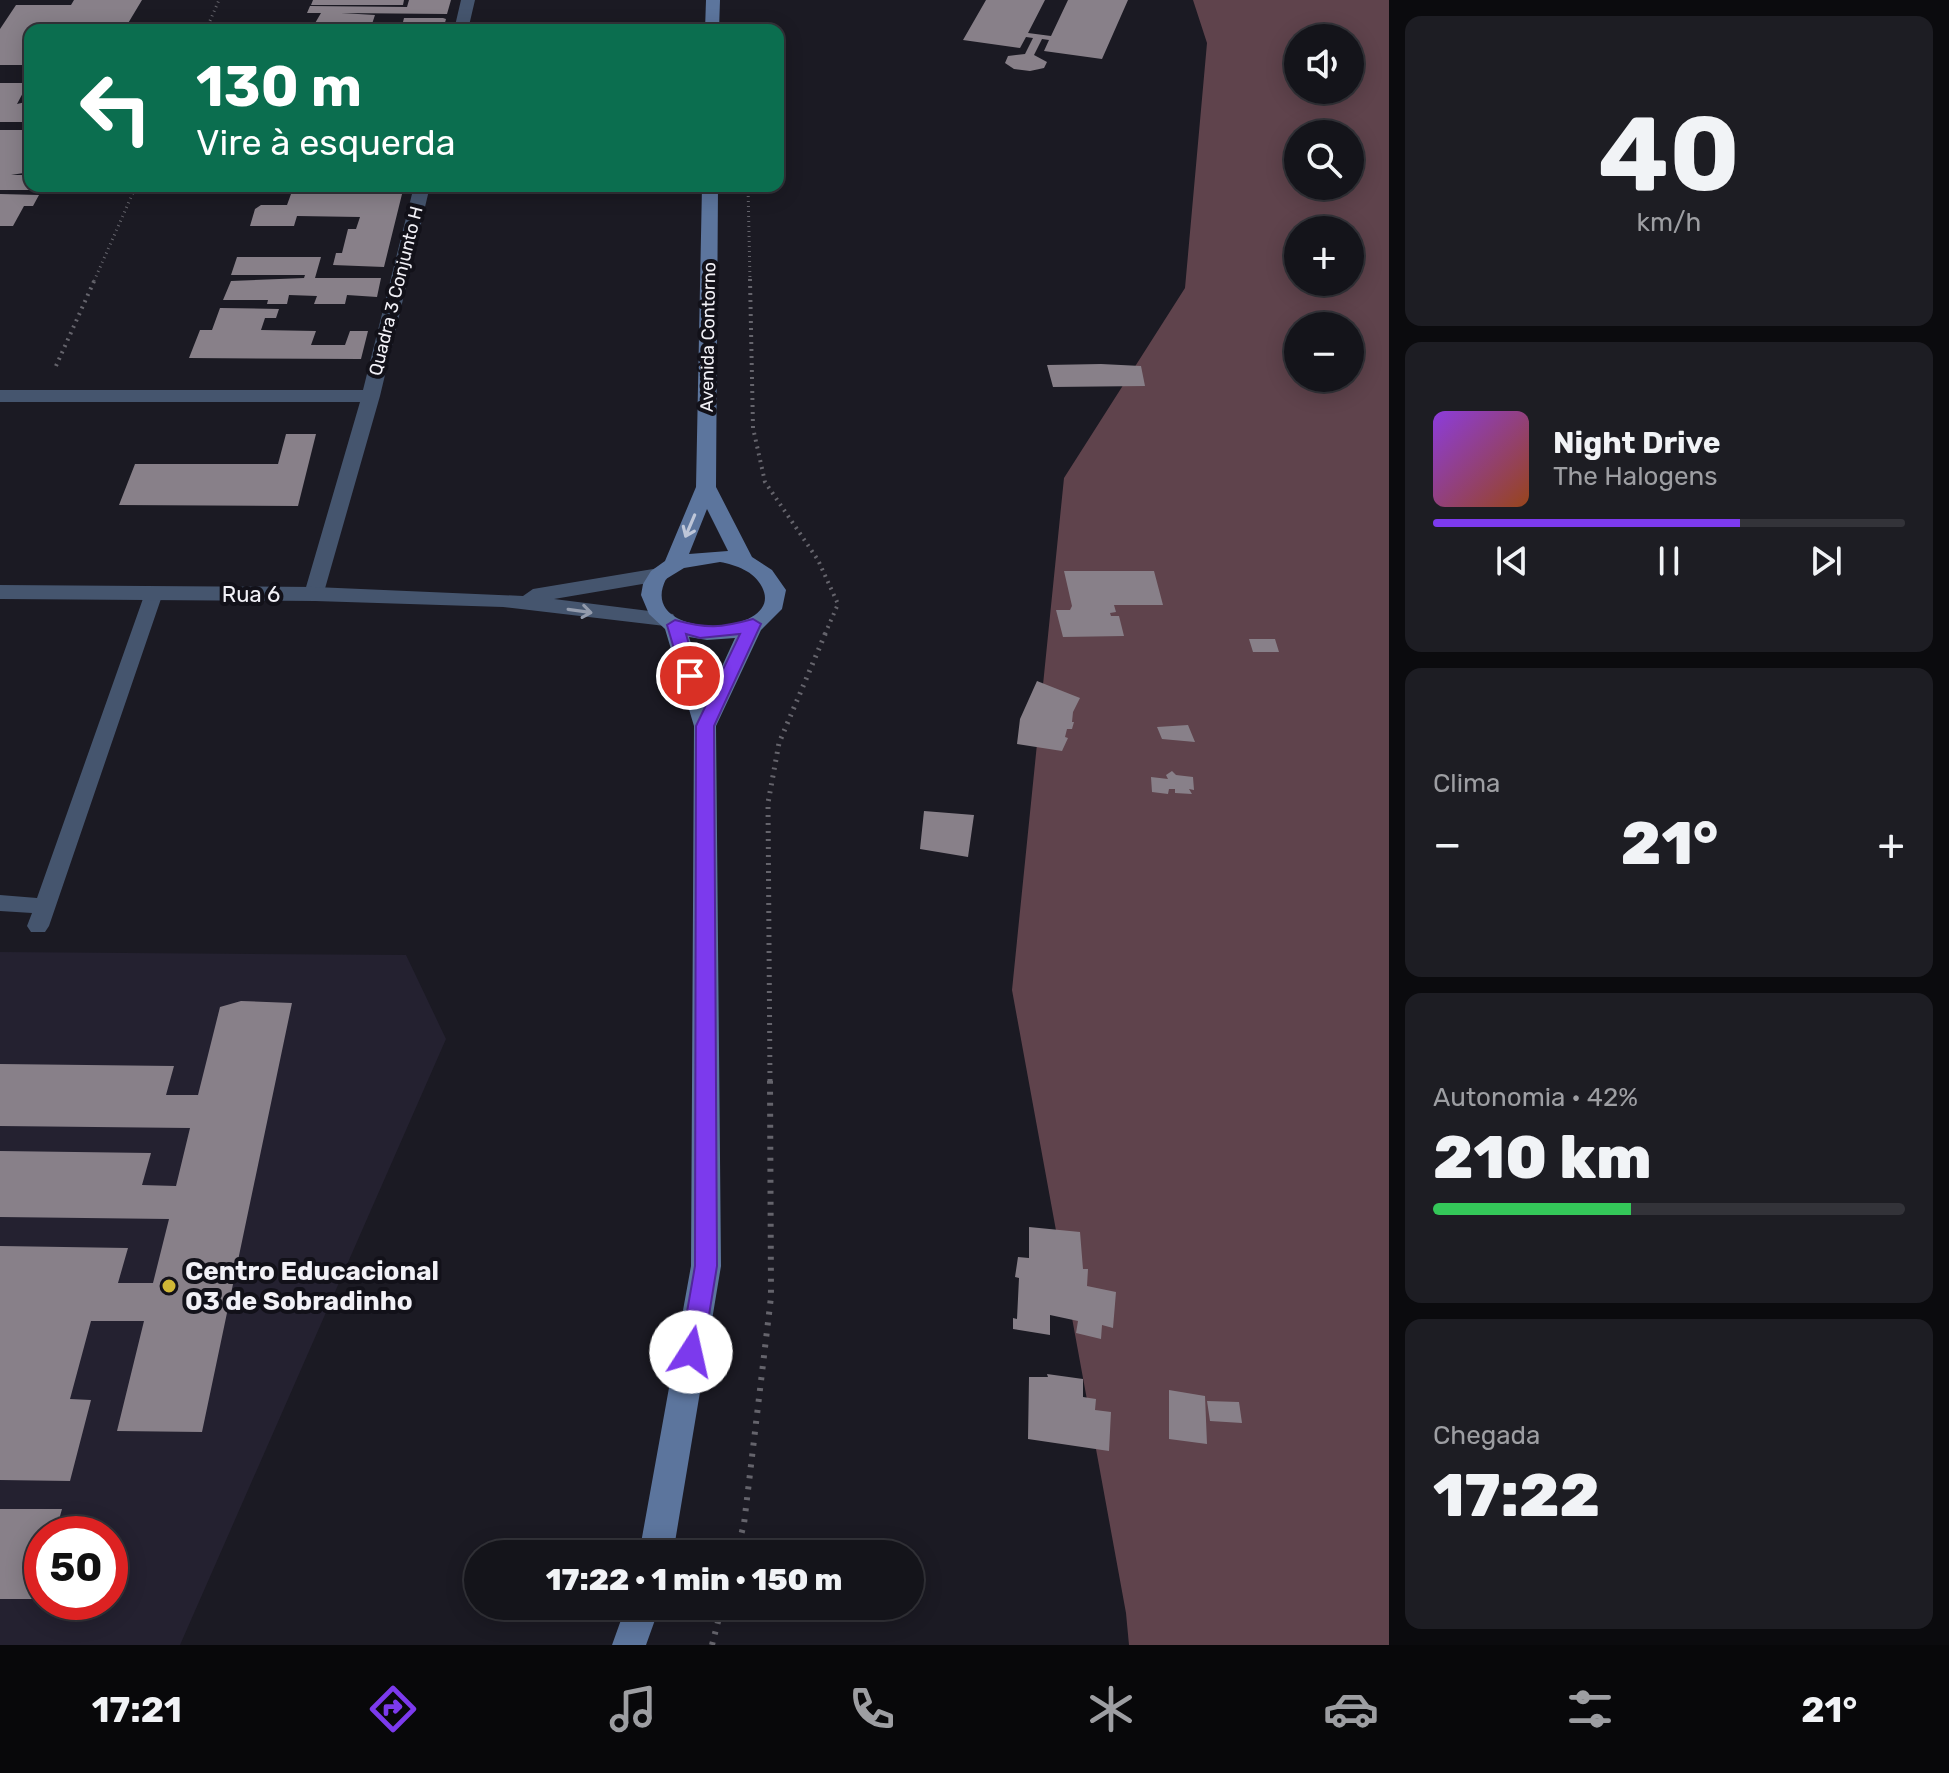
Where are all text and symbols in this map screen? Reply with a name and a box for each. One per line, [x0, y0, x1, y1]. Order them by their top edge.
map controls [1284, 24, 1364, 392]
button: sound [1284, 24, 1364, 104]
text: 130 m [196, 54, 362, 120]
icon: left [64, 56, 168, 160]
text: 40 [1598, 93, 1740, 216]
button: search [1284, 120, 1364, 200]
text: Vire à esquerda [196, 121, 456, 164]
street label: Quadra 3 Conjunto H [364, 204, 428, 378]
text: km/h [1637, 207, 1701, 238]
button: + [1284, 216, 1364, 296]
street label: Avenida Contorno [696, 262, 720, 412]
button: − [1284, 312, 1364, 392]
text: Night Drive [1553, 425, 1721, 461]
text: The Halogens [1553, 461, 1718, 492]
one-way arrow [682, 513, 696, 538]
icon: previous [1490, 539, 1534, 583]
icon: pause [1647, 539, 1691, 583]
icon: next [1804, 539, 1848, 583]
street label: Rua 6 [222, 581, 280, 608]
one-way arrow [567, 604, 592, 619]
pin [656, 642, 724, 710]
icon: arrive [668, 654, 712, 698]
text: Clima [1433, 768, 1500, 799]
text: 21° [1621, 808, 1718, 879]
text: − [1433, 818, 1462, 870]
text: + [1878, 818, 1905, 870]
text: Autonomia · 42% [1433, 1082, 1638, 1113]
text: 210 km [1433, 1122, 1652, 1193]
place label: Centro Educacional 03 de Sobradinho [185, 1256, 439, 1317]
marker: Centro Educacional 03 de Sobradinho [160, 1277, 178, 1295]
position arrow [649, 1310, 733, 1394]
text: Chegada [1433, 1420, 1540, 1451]
text: 17:22 [1433, 1460, 1600, 1531]
speed limit sign: 50 [24, 1516, 128, 1620]
text: 17:22 · 1 min · 150 m [546, 1562, 842, 1598]
icon: directions [365, 1681, 421, 1737]
icon: music [605, 1681, 661, 1737]
icon: phone [844, 1681, 900, 1737]
icon: climate [1083, 1681, 1139, 1737]
icon: car [1323, 1681, 1379, 1737]
icon: filters [1562, 1681, 1618, 1737]
text: 17:21 [92, 1688, 182, 1731]
text: 21° [1801, 1688, 1857, 1731]

